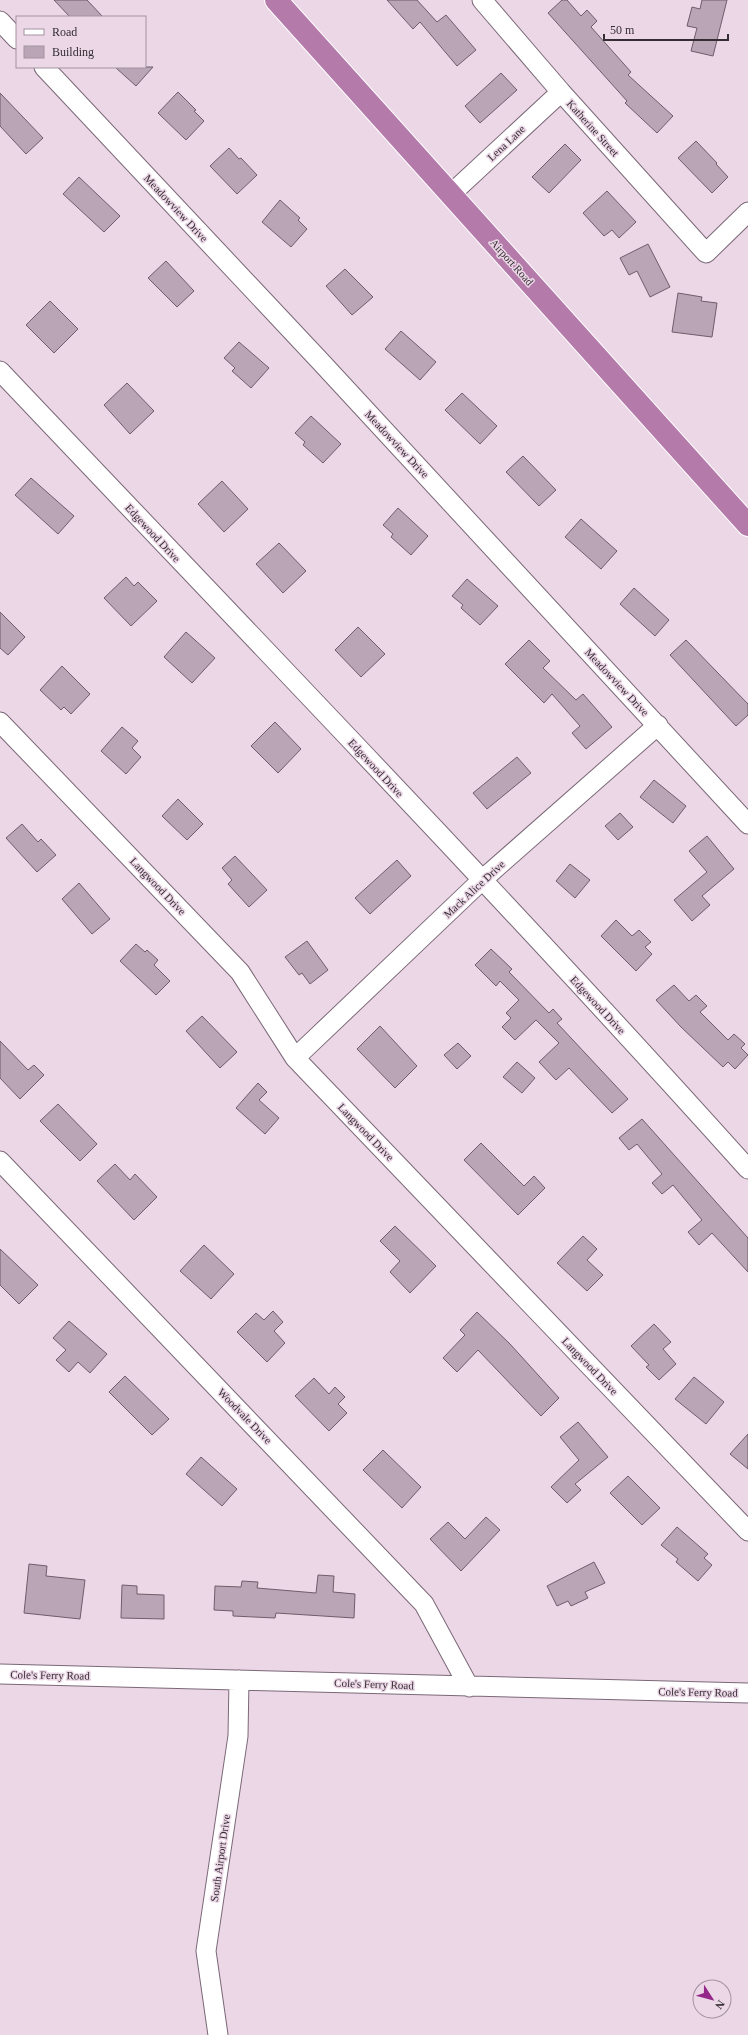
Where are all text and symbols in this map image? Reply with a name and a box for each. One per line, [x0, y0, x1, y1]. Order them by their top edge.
legend [16, 16, 146, 68]
scale bar [604, 16, 728, 42]
text: 50 m [610, 23, 635, 37]
text: Road [52, 25, 77, 39]
text: Building [52, 45, 94, 59]
street label: Katherine Street [565, 97, 621, 159]
street label: Lena Lane [485, 123, 527, 163]
street label: Meadowview Drive [142, 172, 210, 244]
street label: Airport Road [488, 236, 536, 288]
street label: Meadowview Drive [363, 408, 431, 480]
street label: Edgewood Drive [123, 502, 183, 565]
street label: Meadowview Drive [583, 646, 651, 718]
street label: Edgewood Drive [346, 737, 406, 800]
street label: Langwood Drive [128, 855, 188, 917]
street label: Mack Alice Drive [441, 858, 507, 920]
street label: Edgewood Drive [568, 974, 628, 1037]
street label: Langwood Drive [336, 1101, 396, 1163]
street label: Langwood Drive [560, 1335, 620, 1397]
street label: Woodvale Drive [216, 1386, 274, 1446]
street label: Cole's Ferry Road [10, 1668, 90, 1682]
street label: Cole's Ferry Road [334, 1677, 414, 1691]
street label: Cole's Ferry Road [658, 1685, 738, 1699]
street label: South Airport Drive [208, 1813, 232, 1902]
north arrow [692, 1979, 732, 2019]
text: N [713, 1998, 727, 2012]

